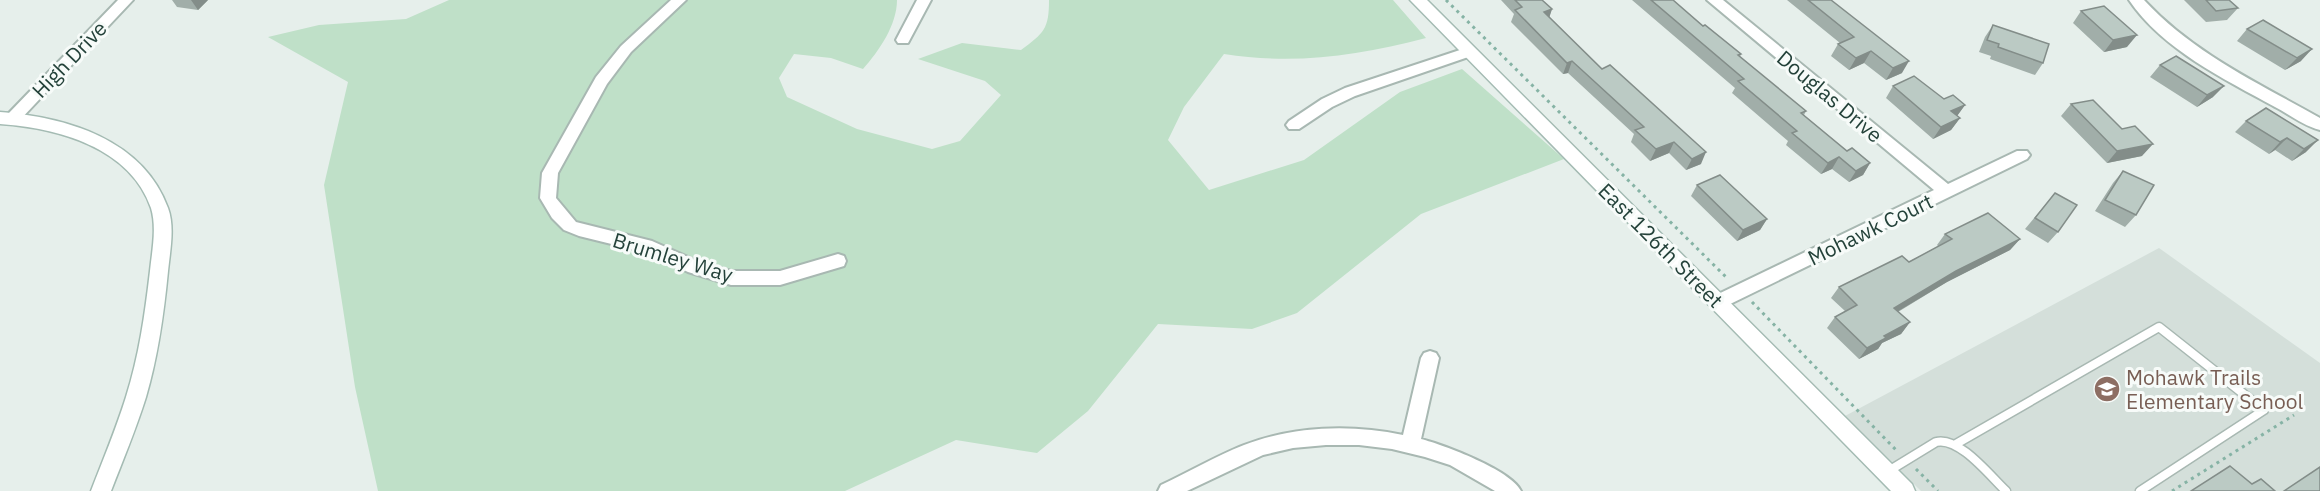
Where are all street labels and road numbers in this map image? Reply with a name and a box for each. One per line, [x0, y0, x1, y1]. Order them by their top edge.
street label: High Drive [25, 14, 113, 104]
street label: Douglas Drive [1771, 44, 1889, 148]
street label: East 126th Street [1593, 177, 1729, 313]
street label: Mohawk Court [1803, 187, 1937, 271]
street label: Brumley Way [609, 225, 737, 289]

